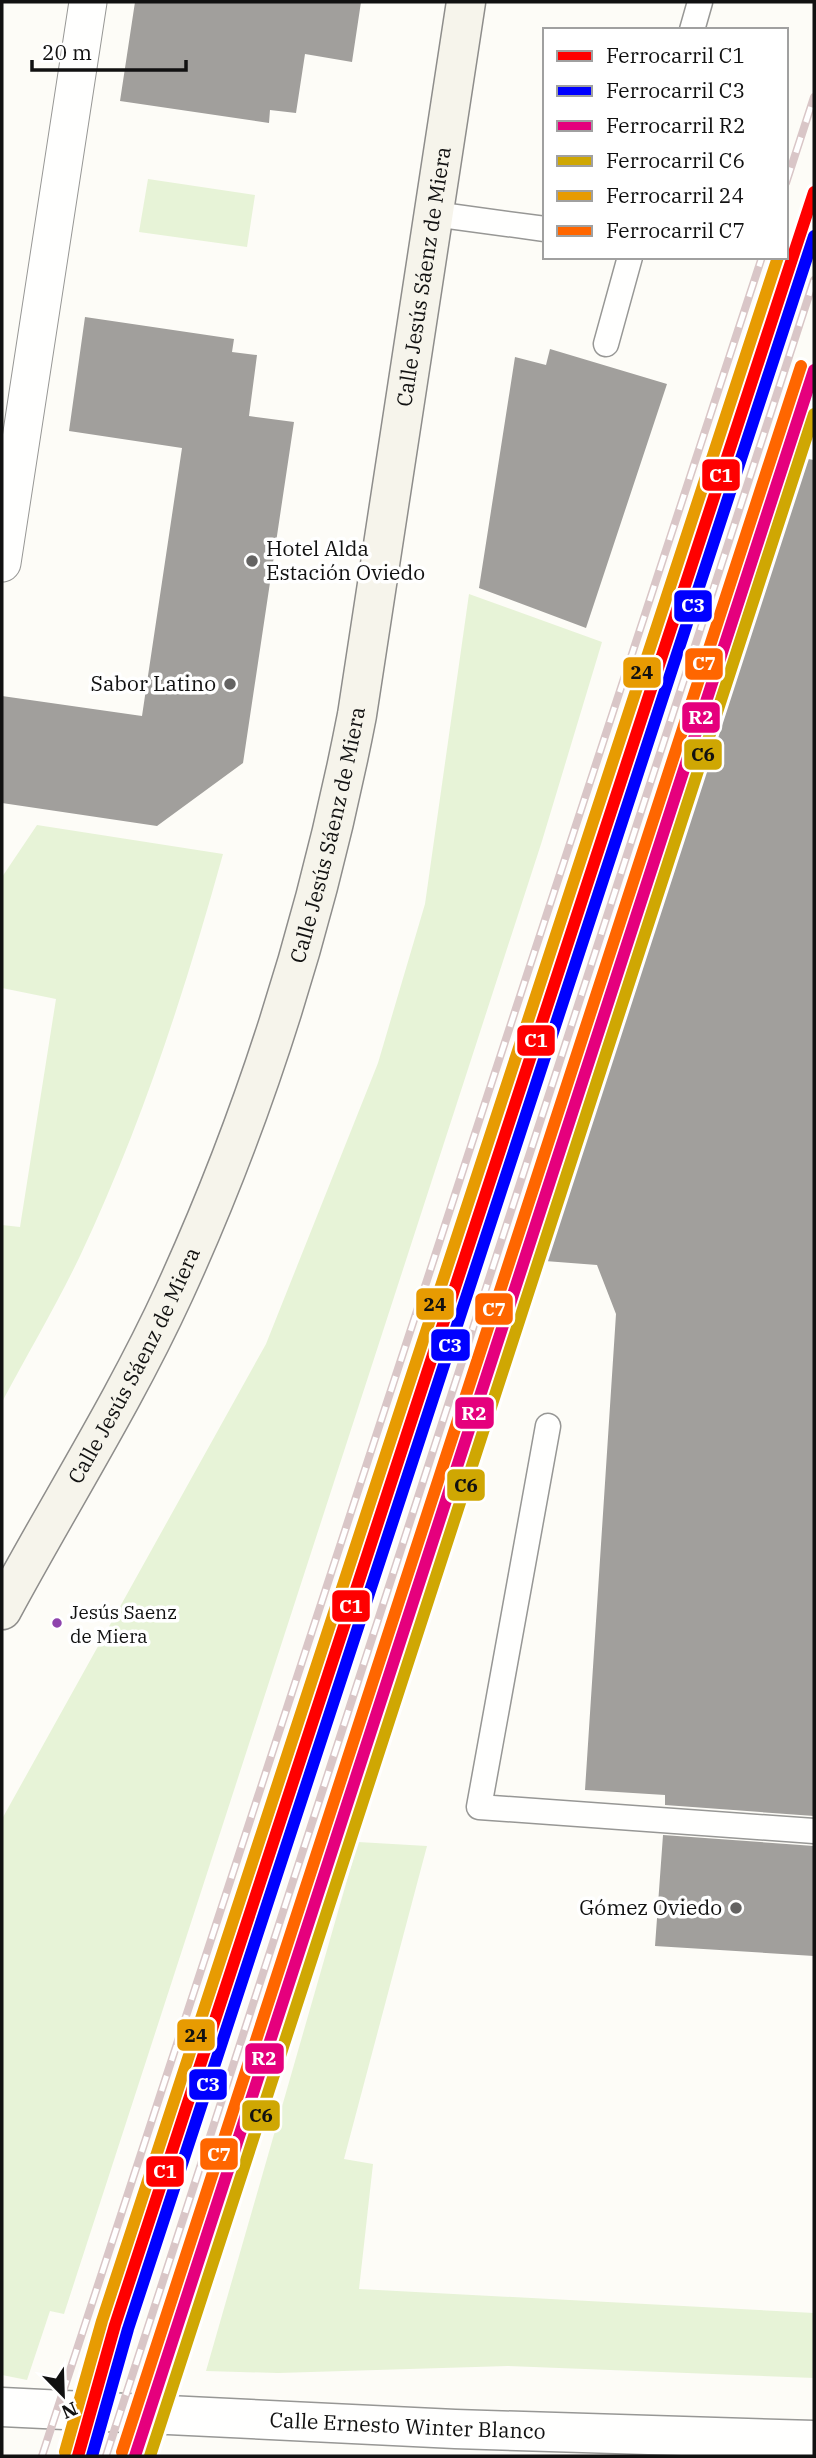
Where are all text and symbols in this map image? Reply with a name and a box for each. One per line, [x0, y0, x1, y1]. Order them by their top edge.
scale bar [32, 28, 186, 72]
legend [543, 28, 788, 259]
text: 20 m [42, 38, 92, 66]
text: Ferrocarril C1 [606, 41, 745, 69]
text: Ferrocarril C3 [606, 76, 745, 104]
text: Ferrocarril R2 [606, 111, 746, 139]
street label: Calle Jesús Sáenz de Miera [389, 144, 457, 408]
text: Ferrocarril C6 [606, 146, 745, 174]
text: Ferrocarril 24 [606, 181, 744, 209]
text: Ferrocarril C7 [606, 216, 745, 244]
line badge: C1 [701, 458, 741, 492]
text: C1 [709, 463, 733, 487]
place label: Hotel Alda Estación Oviedo [266, 534, 425, 586]
marker: Hotel Alda Estación Oviedo [244, 553, 260, 569]
line badge: C3 [673, 589, 713, 623]
text: C3 [681, 593, 705, 617]
line badge: C7 [684, 647, 724, 681]
text: C7 [692, 651, 716, 675]
line badge: 24 [622, 656, 662, 689]
text: 24 [631, 660, 653, 684]
place label: Sabor Latino [91, 669, 216, 697]
marker: Sabor Latino [222, 676, 238, 692]
line badge: R2 [681, 701, 721, 734]
street label: Calle Jesús Sáenz de Miera [283, 705, 371, 966]
text: R2 [688, 705, 714, 729]
line badge: C6 [683, 738, 723, 771]
text: C6 [691, 742, 715, 766]
line badge: C1 [516, 1024, 556, 1057]
text: C1 [524, 1028, 548, 1052]
street label: Calle Jesús Sáenz de Miera [61, 1243, 206, 1489]
line badge: 24 [415, 1287, 455, 1321]
text: 24 [424, 1292, 446, 1316]
line badge: C7 [474, 1292, 514, 1326]
text: C7 [482, 1297, 506, 1321]
line badge: C3 [430, 1328, 471, 1362]
text: C3 [438, 1333, 462, 1357]
line badge: R2 [454, 1396, 495, 1430]
text: R2 [461, 1401, 487, 1425]
line badge: C6 [446, 1468, 486, 1502]
text: C6 [454, 1473, 478, 1497]
line badge: C1 [331, 1589, 371, 1623]
text: C1 [339, 1594, 363, 1618]
place label: Jesús Saenz de Miera [70, 1600, 177, 1648]
marker: Jesús Saenz de Miera [50, 1616, 64, 1630]
place label: Gómez Oviedo [579, 1893, 722, 1921]
marker: Gómez Oviedo [728, 1900, 744, 1916]
line badge: 24 [176, 2018, 216, 2052]
text: 24 [185, 2023, 207, 2047]
line badge: R2 [244, 2042, 285, 2075]
text: R2 [251, 2046, 277, 2070]
line badge: C3 [188, 2068, 228, 2101]
text: C3 [196, 2072, 220, 2096]
line badge: C6 [241, 2099, 281, 2132]
text: C6 [249, 2103, 273, 2127]
line badge: C7 [199, 2137, 239, 2171]
text: C7 [207, 2142, 231, 2166]
line badge: C1 [145, 2155, 185, 2188]
text: C1 [153, 2159, 177, 2183]
north arrow [28, 2360, 98, 2430]
text: N [58, 2397, 81, 2425]
street label: Calle Ernesto Winter Blanco [269, 2405, 546, 2445]

